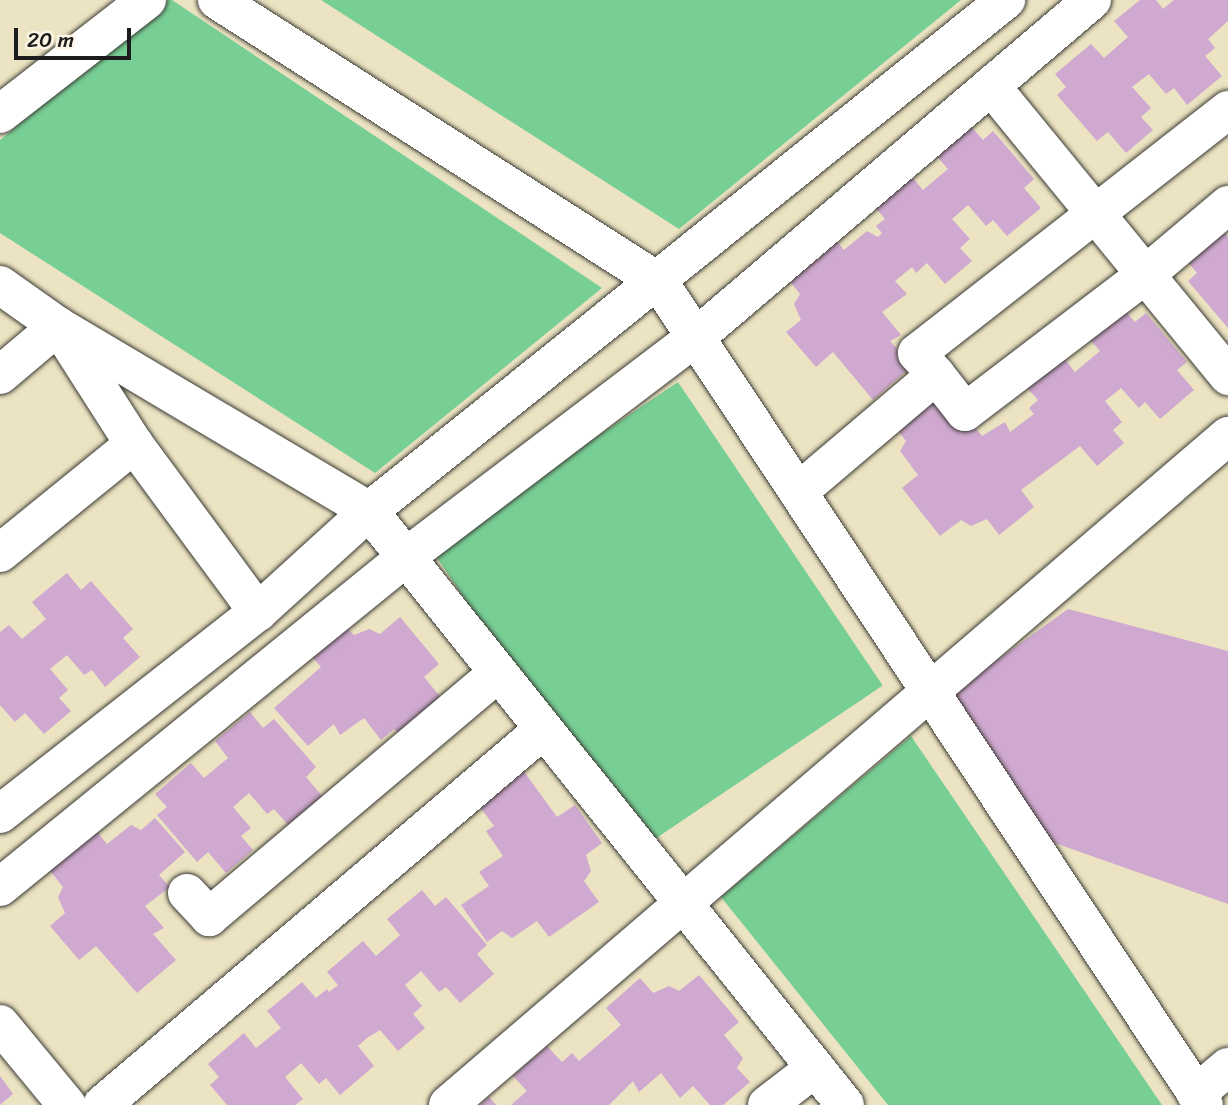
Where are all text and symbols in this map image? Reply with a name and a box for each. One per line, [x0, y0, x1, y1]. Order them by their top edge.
scale bar [18, 14, 135, 58]
text: 20 m [27, 21, 74, 59]

